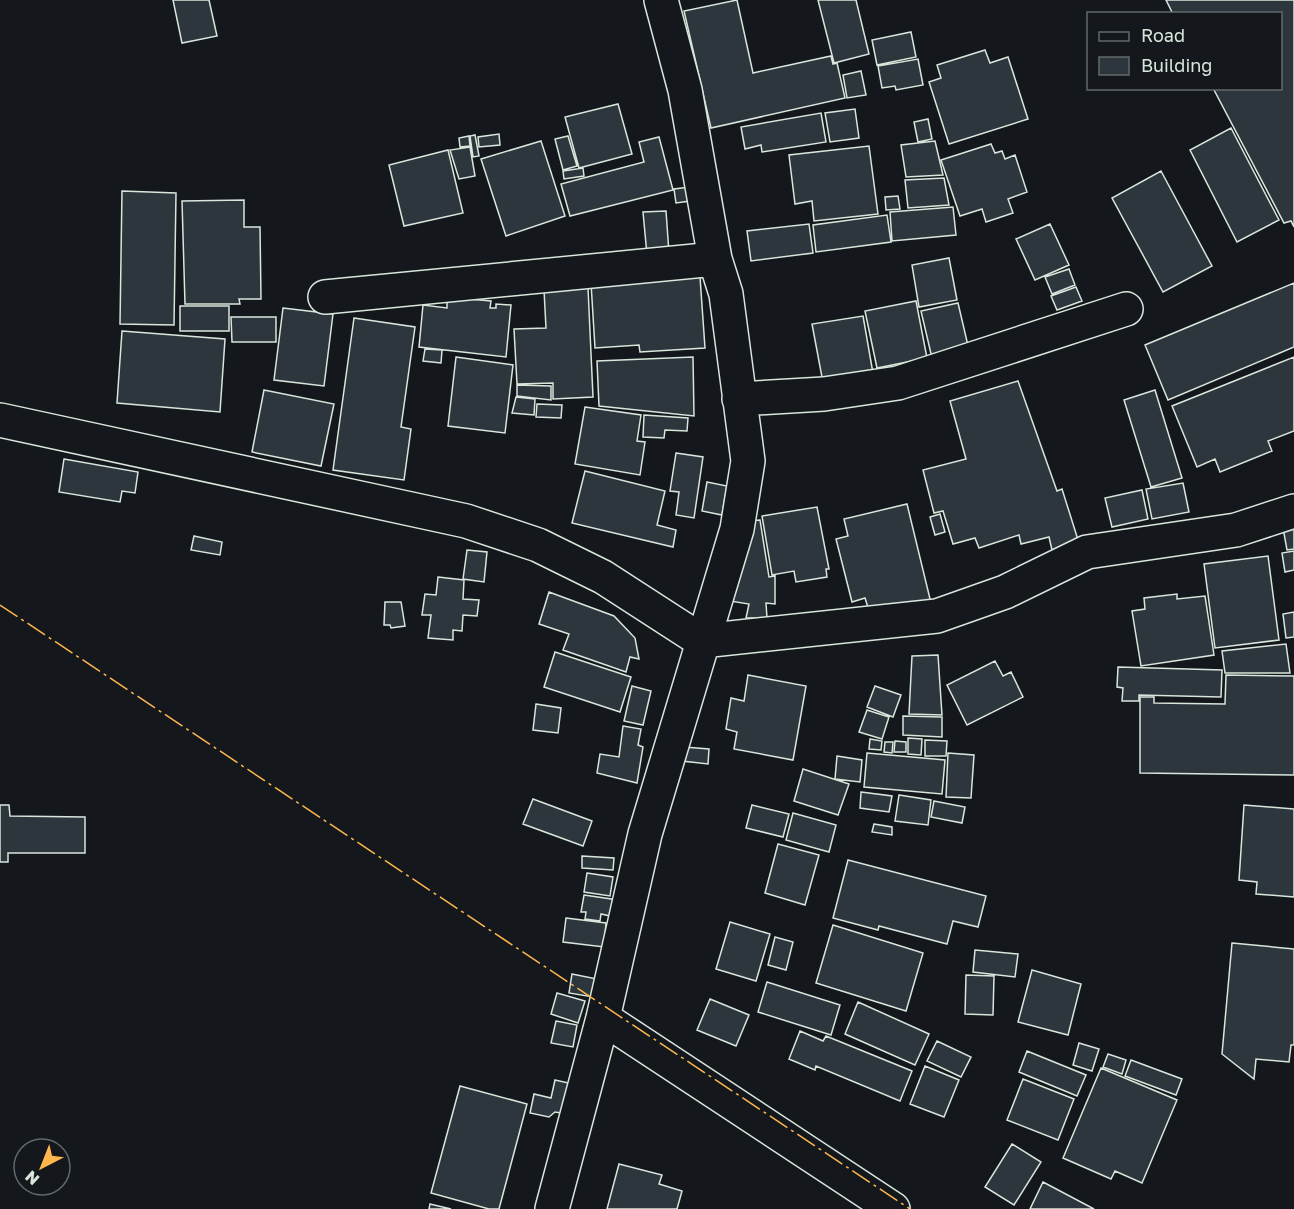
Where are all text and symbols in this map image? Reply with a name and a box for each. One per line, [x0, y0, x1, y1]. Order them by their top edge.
legend [1087, 12, 1282, 90]
text: Road [1141, 24, 1185, 46]
text: Building [1141, 54, 1212, 76]
north arrow [12, 1137, 72, 1197]
text: N [21, 1167, 43, 1190]

